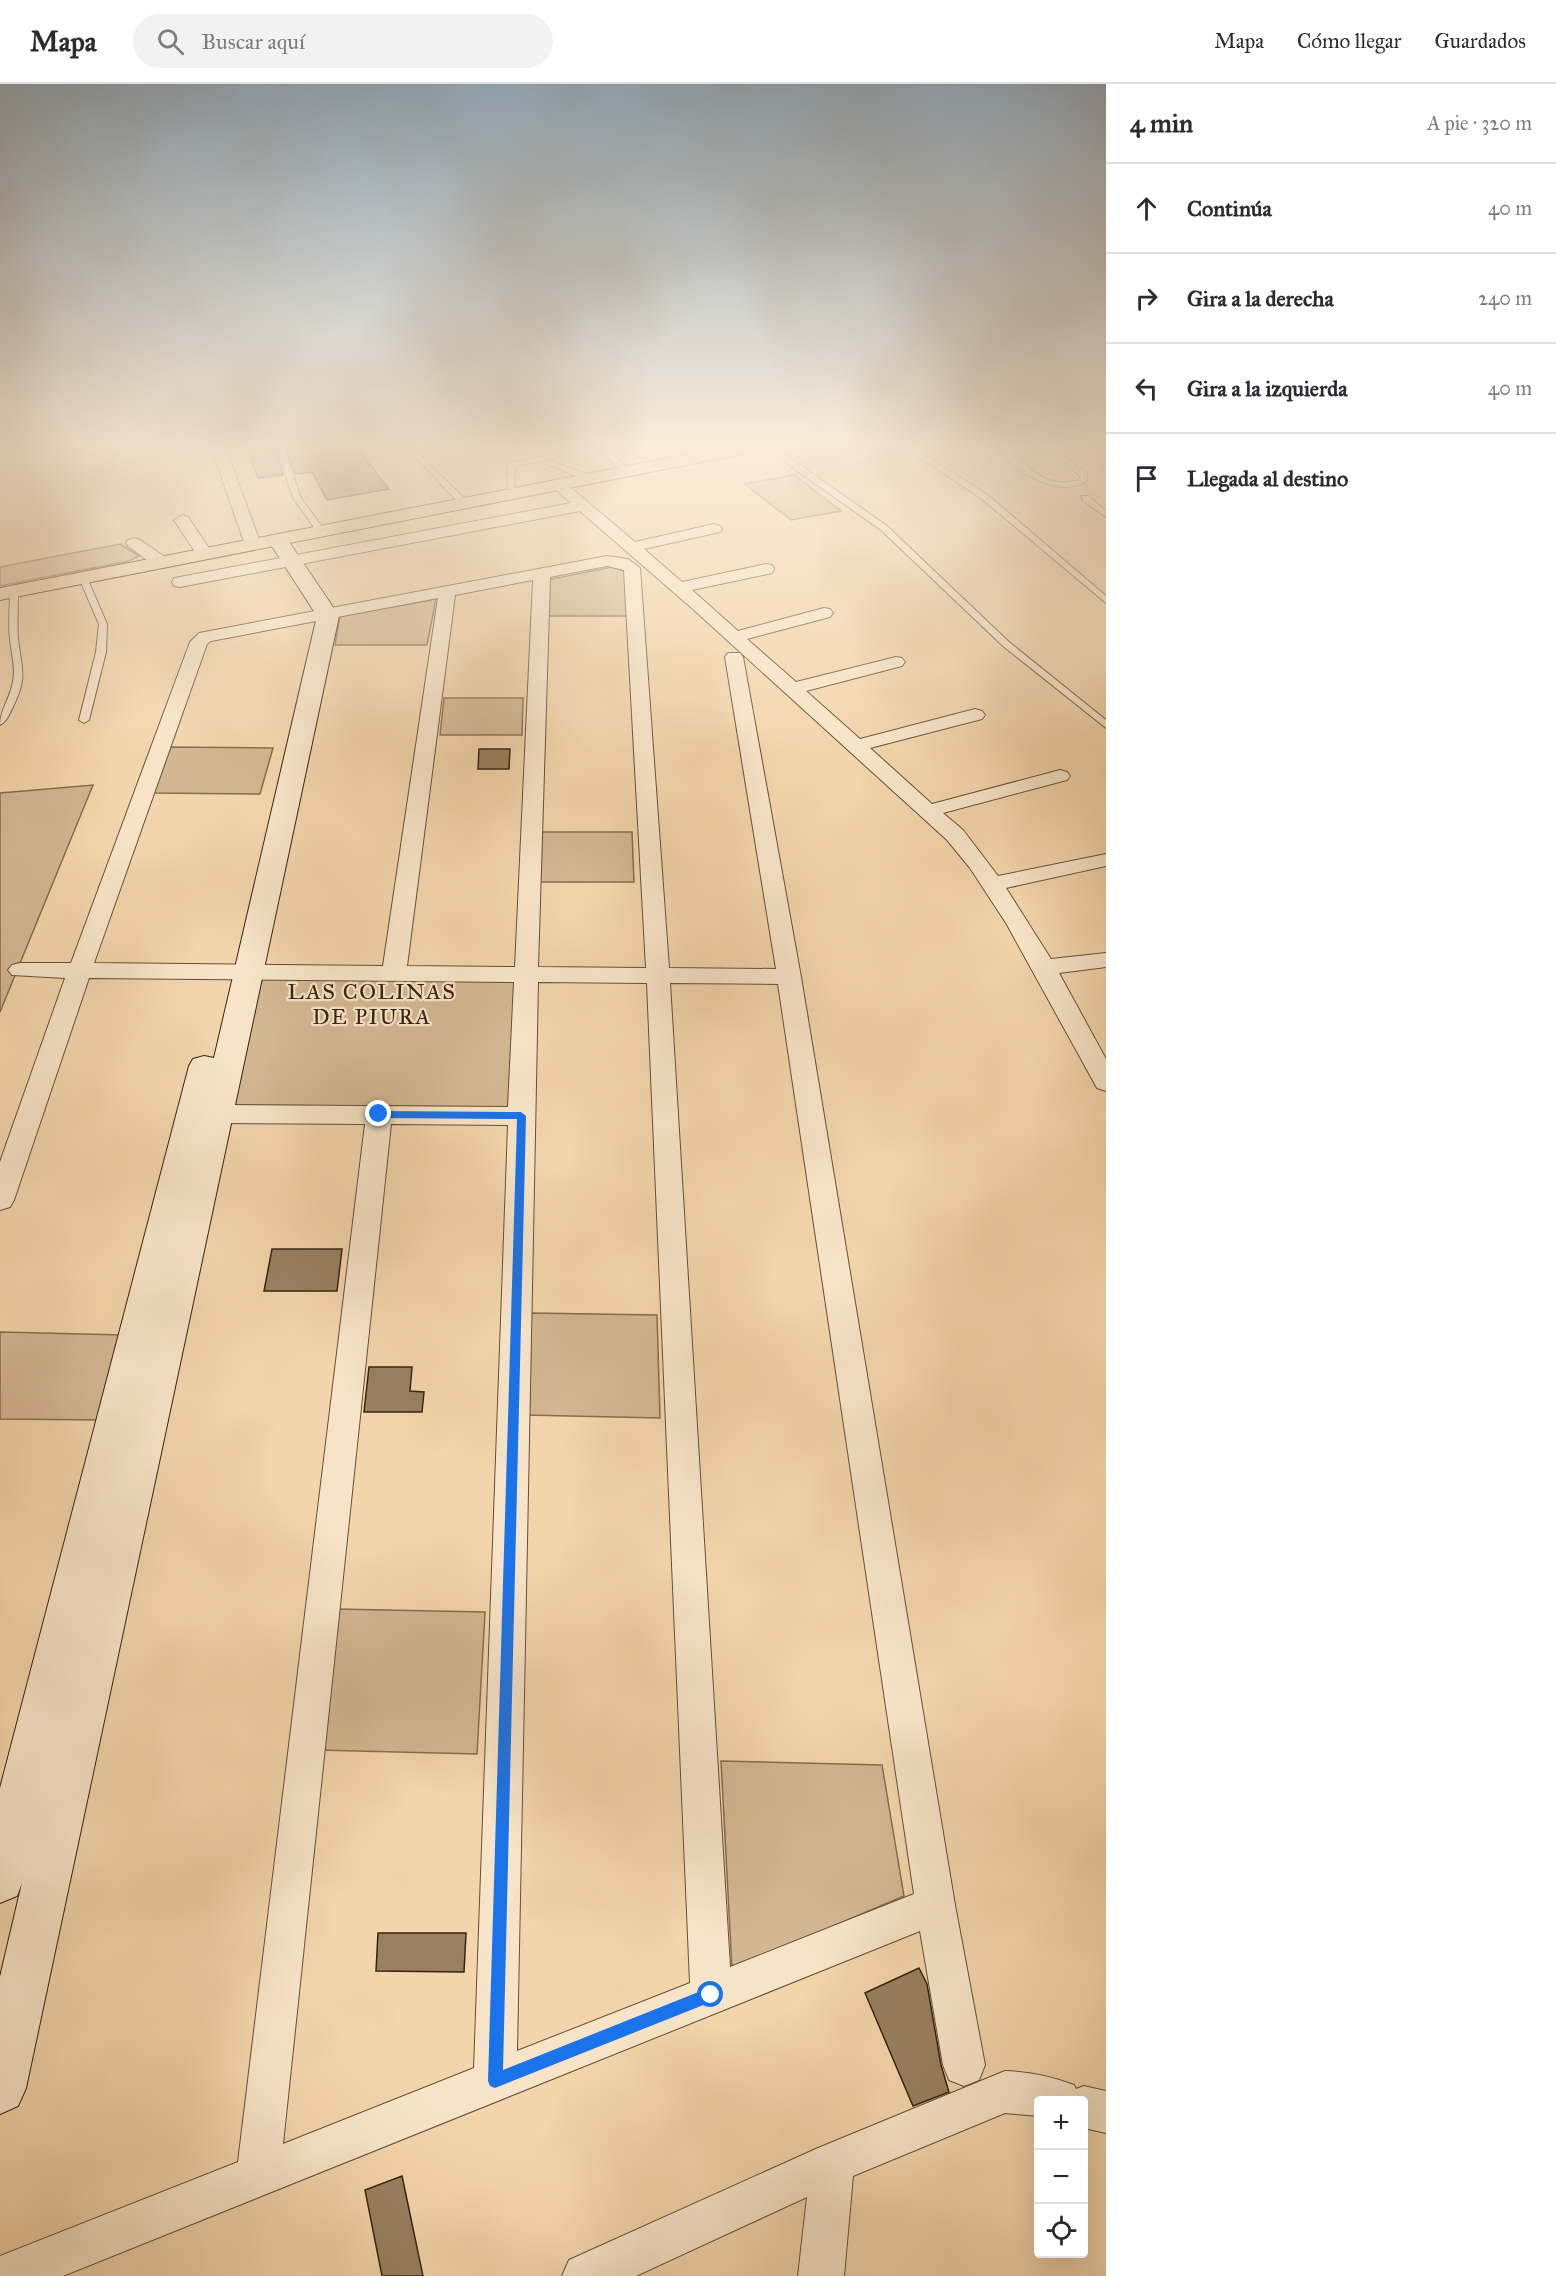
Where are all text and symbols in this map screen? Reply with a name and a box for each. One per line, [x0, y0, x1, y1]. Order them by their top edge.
search box [133, 14, 553, 68]
text: Mapa [30, 24, 97, 59]
icon: search [154, 25, 187, 58]
text: Buscar aquí [202, 28, 305, 55]
text: Mapa [1214, 28, 1264, 54]
text: Cómo llegar [1297, 28, 1401, 54]
text: Guardados [1434, 28, 1526, 54]
text: 4 min [1130, 107, 1193, 139]
text: A pie · 320 m [1427, 111, 1532, 135]
icon: ahead [1130, 192, 1163, 225]
text: Continúa [1187, 195, 1272, 222]
text: 40 m [1488, 196, 1532, 220]
icon: right [1130, 282, 1163, 315]
text: Gira a la derecha [1187, 285, 1334, 312]
text: 240 m [1478, 286, 1532, 310]
icon: left [1130, 372, 1163, 405]
text: Gira a la izquierda [1187, 375, 1348, 402]
text: 40 m [1488, 376, 1532, 400]
icon: arrive [1130, 462, 1163, 495]
text: Llegada al destino [1187, 465, 1348, 492]
district label: LAS COLINAS DE PIURA [288, 978, 456, 1030]
route end [365, 1100, 391, 1126]
route start [697, 1981, 723, 2007]
map controls [1034, 2096, 1088, 2258]
button: + [1034, 2096, 1088, 2150]
button: − [1034, 2150, 1088, 2204]
button: locate [1034, 2204, 1088, 2258]

